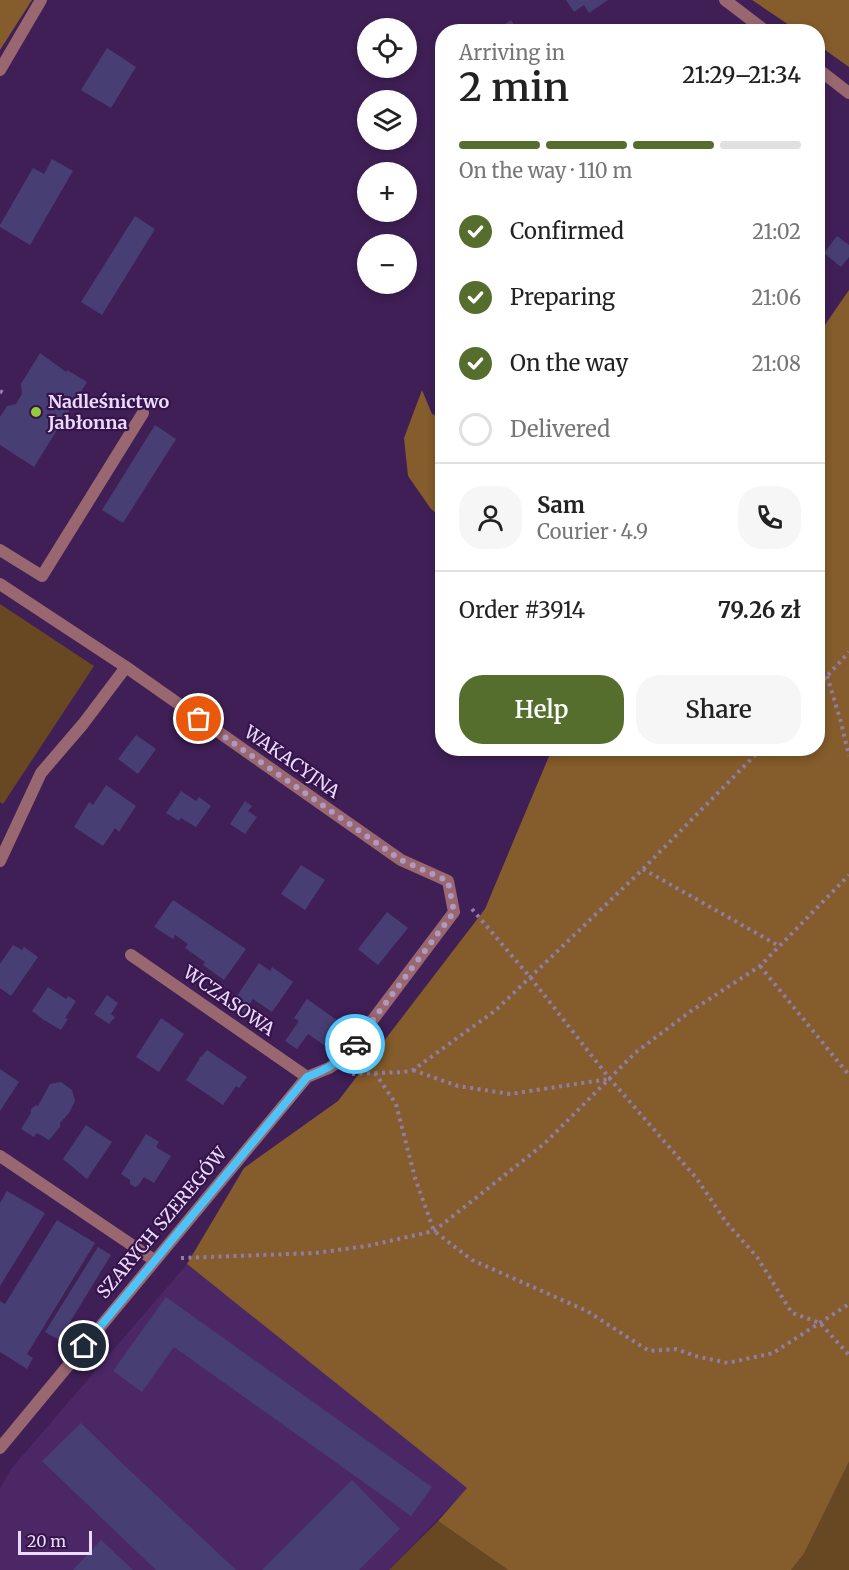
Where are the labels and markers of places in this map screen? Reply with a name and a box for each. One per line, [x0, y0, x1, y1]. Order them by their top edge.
place label: Nadleśnictwo Jabłonna [47, 390, 169, 434]
marker: Nadleśnictwo Jabłonna [29, 405, 43, 419]
pin [173, 693, 224, 744]
pin [58, 1320, 109, 1371]

